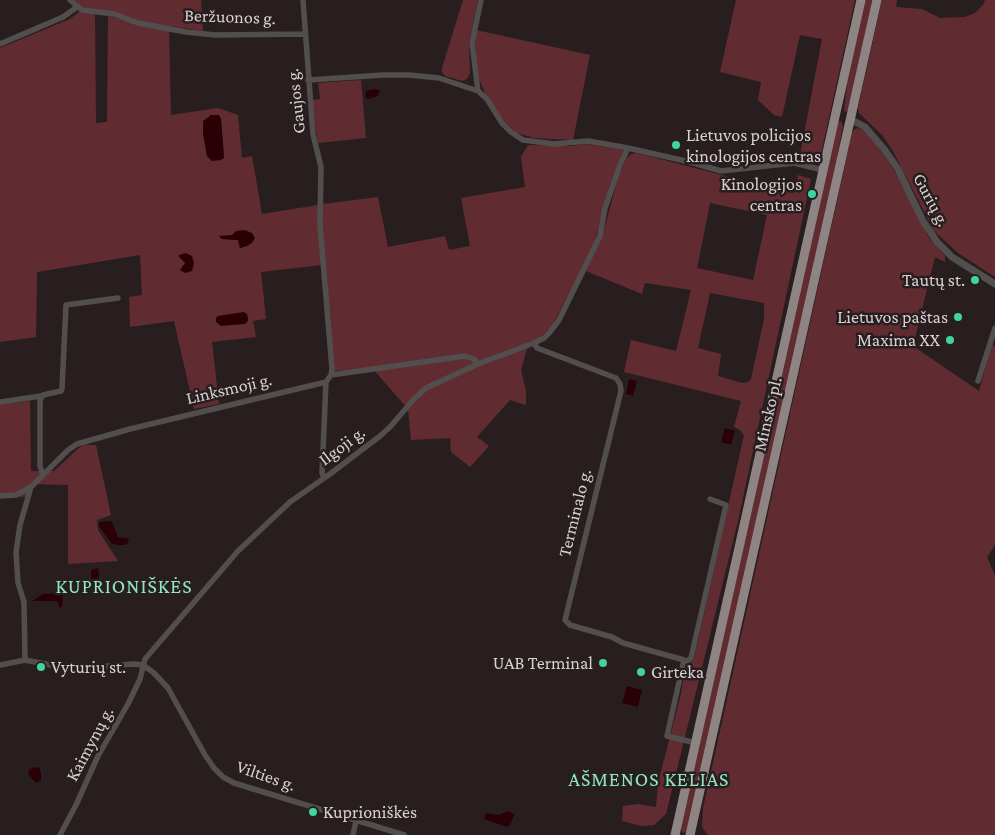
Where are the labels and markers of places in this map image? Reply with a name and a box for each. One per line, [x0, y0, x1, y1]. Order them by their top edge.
place label: Lietuvos policijos kinologijos centras [686, 124, 821, 166]
marker: Lietuvos policijos kinologijos centras [670, 139, 682, 151]
place label: Kinologijos centras [721, 173, 802, 215]
marker: Kinologijos centras [806, 188, 818, 200]
place label: Tautų st. [902, 269, 965, 291]
marker: Tautų st. [969, 274, 981, 286]
place label: Lietuvos paštas [837, 306, 948, 328]
marker: Lietuvos paštas [952, 311, 964, 323]
place label: Maxima XX [857, 329, 940, 351]
marker: Maxima XX [944, 334, 956, 346]
place label: UAB Terminal [493, 652, 593, 674]
place label: Vyturių st. [51, 656, 126, 678]
marker: UAB Terminal [597, 657, 609, 669]
marker: Vyturių st. [35, 661, 47, 673]
place label: Girteka [651, 661, 704, 683]
marker: Girteka [635, 666, 647, 678]
place label: Kuprioniškės [323, 801, 417, 823]
marker: Kuprioniškės [307, 806, 319, 818]

